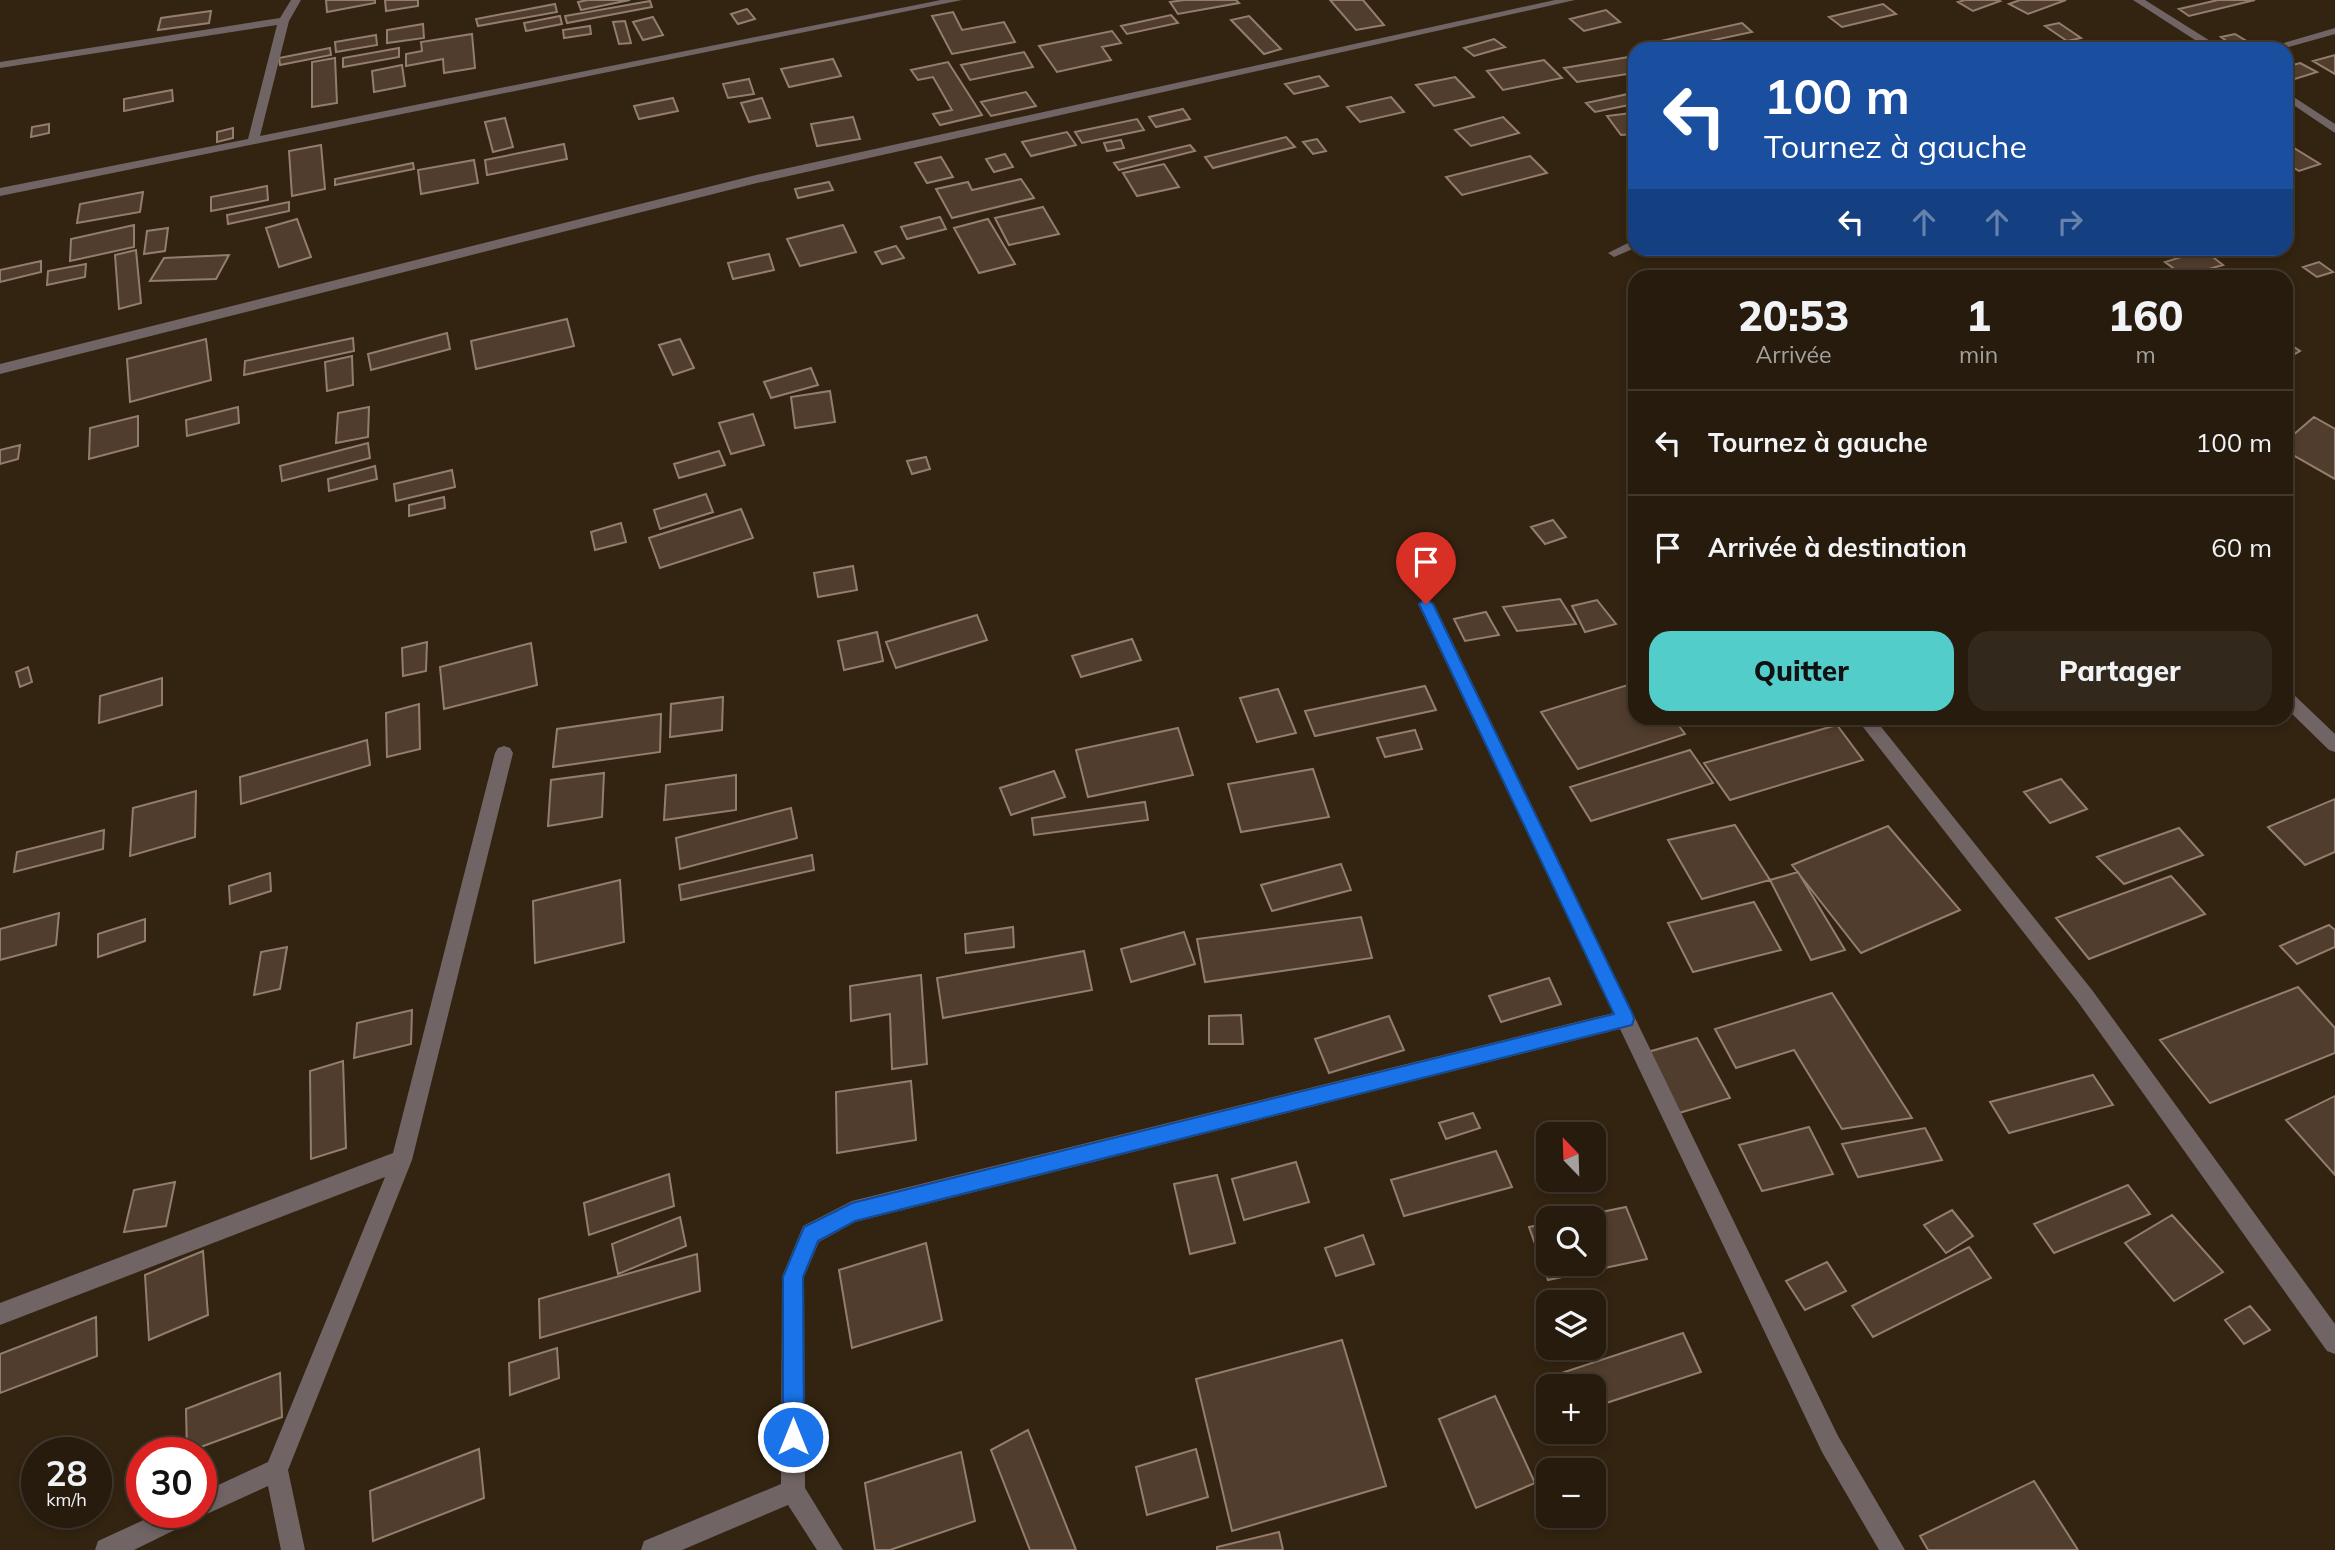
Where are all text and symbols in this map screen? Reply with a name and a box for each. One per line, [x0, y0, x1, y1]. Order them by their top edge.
text: 100 m [1764, 65, 1910, 126]
icon: left [1649, 70, 1740, 161]
text: Tournez à gauche [1764, 126, 2027, 166]
icon: left [1832, 203, 1870, 241]
icon: ahead [1905, 203, 1943, 241]
icon: ahead [1978, 203, 2016, 241]
icon: right [2051, 203, 2089, 241]
text: 20:53 [1738, 289, 1849, 342]
text: 1 [1966, 289, 1991, 342]
text: 160 [2108, 289, 2183, 342]
text: Arrivée [1755, 340, 1832, 369]
text: min [1959, 340, 1998, 369]
text: m [2135, 340, 2156, 369]
icon: left [1649, 424, 1687, 462]
text: Tournez à gauche [1708, 426, 1928, 459]
text: 100 m [2196, 426, 2272, 459]
icon: arrive [1649, 529, 1687, 567]
text: Arrivée à destination [1708, 531, 1967, 564]
text: 60 m [2211, 531, 2272, 564]
pin [1396, 532, 1456, 604]
icon: arrive [1407, 543, 1445, 581]
button: Quitter [1649, 631, 1954, 711]
button: Partager [1968, 631, 2272, 711]
north arrow [1536, 1122, 1606, 1192]
map controls [1536, 1122, 1606, 1528]
button: search [1536, 1206, 1606, 1276]
button: layers [1536, 1290, 1606, 1360]
button: + [1536, 1374, 1606, 1444]
position arrow [756, 1400, 830, 1474]
speed limit sign: 30 [126, 1437, 217, 1528]
text: 28 [45, 1451, 88, 1495]
button: − [1536, 1458, 1606, 1528]
text: km/h [46, 1488, 87, 1511]

